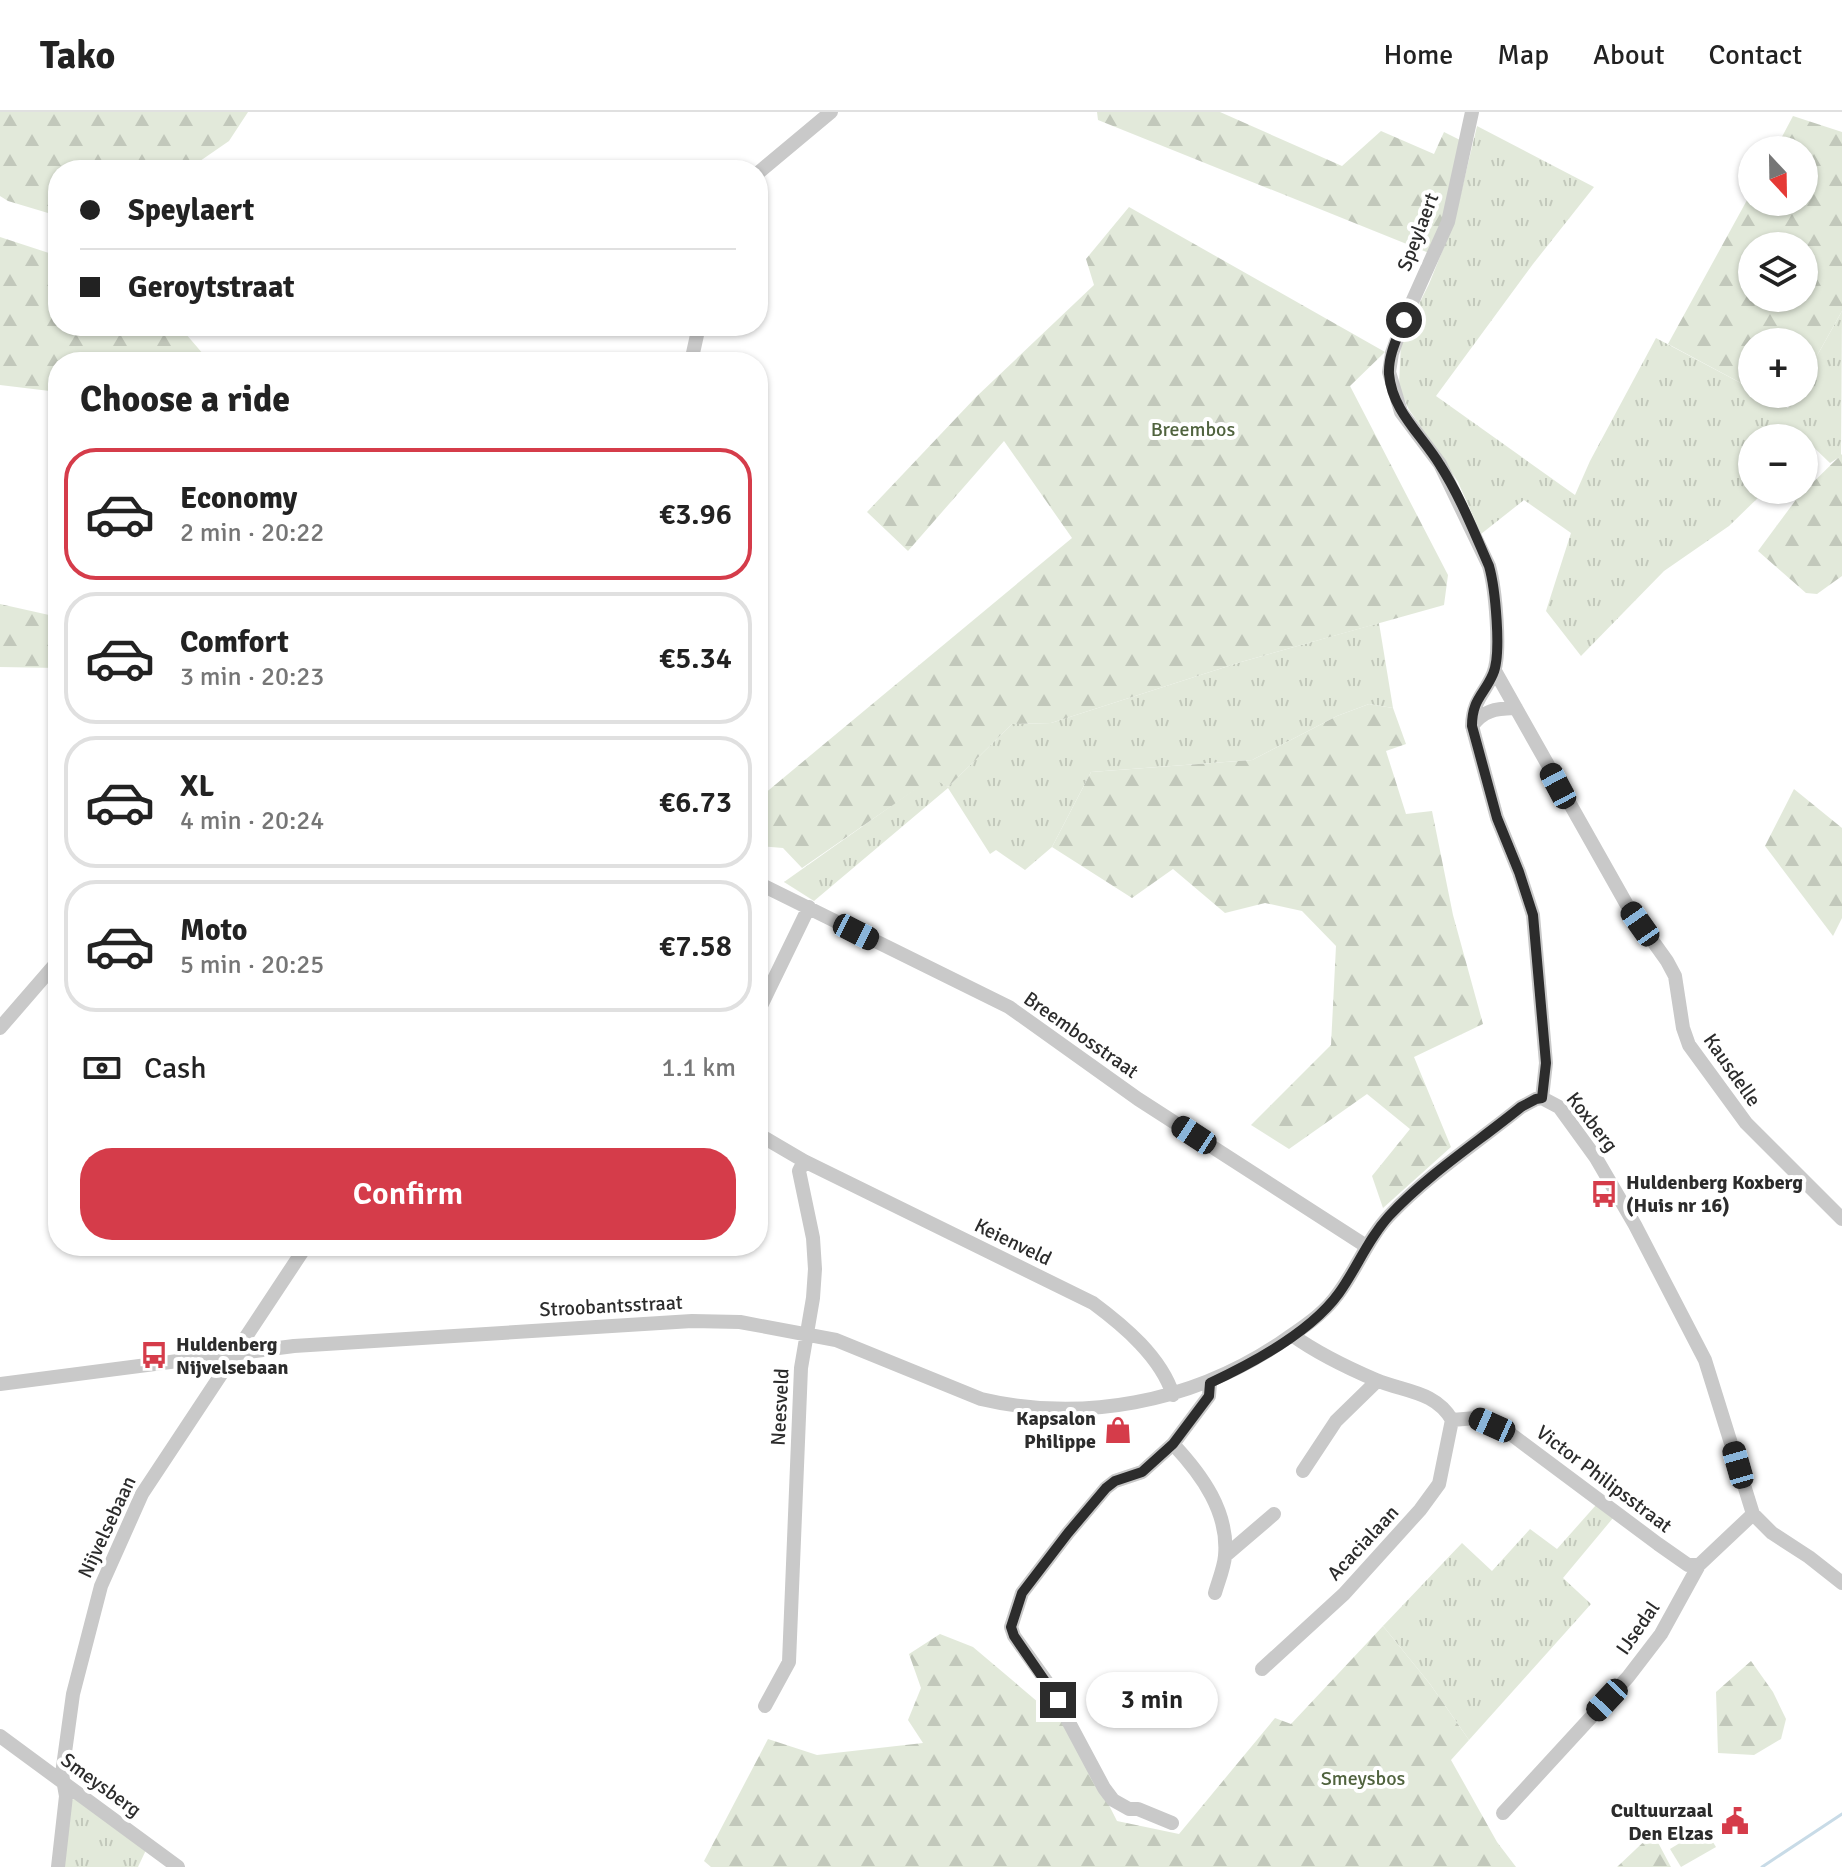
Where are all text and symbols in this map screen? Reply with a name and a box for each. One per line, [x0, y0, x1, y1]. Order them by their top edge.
text: Tako [40, 32, 115, 79]
text: Home [1384, 38, 1453, 72]
text: Map [1497, 38, 1549, 72]
text: About [1593, 38, 1665, 72]
text: Contact [1709, 38, 1802, 72]
north arrow [1738, 136, 1818, 216]
map controls [1738, 136, 1818, 504]
street label: Speylaert [1392, 189, 1444, 275]
text: Speylaert [128, 192, 254, 229]
button: layers [1738, 232, 1818, 312]
text: Geroytstraat [128, 269, 294, 306]
route start [1386, 302, 1422, 338]
button: + [1738, 328, 1818, 408]
text: Choose a ride [80, 377, 290, 422]
park label: Breembos [1151, 417, 1235, 442]
button: − [1738, 424, 1818, 504]
icon: car [84, 478, 156, 550]
text: Economy [180, 480, 297, 517]
text: €3.96 [659, 496, 732, 533]
text: 2 min · 20:22 [180, 517, 324, 549]
icon: car [84, 622, 156, 694]
text: Comfort [180, 624, 289, 661]
text: €5.34 [659, 640, 732, 677]
text: 3 min · 20:23 [180, 661, 324, 693]
car [1536, 759, 1580, 813]
icon: car [84, 766, 156, 838]
text: XL [180, 768, 214, 805]
text: €6.73 [659, 784, 732, 821]
text: 4 min · 20:24 [180, 805, 324, 837]
car [1616, 897, 1664, 951]
icon: car [84, 910, 156, 982]
car [829, 910, 883, 954]
text: Moto [180, 912, 247, 949]
text: €7.58 [659, 928, 732, 965]
text: 5 min · 20:25 [180, 949, 324, 981]
street label: Breembosstraat [1019, 986, 1143, 1084]
street label: Kausdelle [1698, 1029, 1766, 1111]
icon: cash [80, 1046, 124, 1090]
text: Cash [144, 1050, 207, 1087]
text: 1.1 km [662, 1052, 736, 1084]
street label: Koxberg [1561, 1087, 1623, 1157]
car [1167, 1112, 1221, 1158]
button: Confirm [80, 1148, 736, 1240]
place label: Huldenberg Koxberg (Huis nr 16) [1626, 1170, 1803, 1218]
bus stop icon: Huldenberg Koxberg (Huis nr 16) [1589, 1179, 1619, 1209]
street label: Keienveld [970, 1213, 1056, 1271]
street label: Stroobantsstraat [539, 1290, 683, 1322]
place label: Huldenberg Nijvelsebaan [176, 1332, 288, 1380]
bus stop icon: Huldenberg Nijvelsebaan [139, 1340, 169, 1370]
street label: Neesveld [765, 1368, 795, 1446]
car [1465, 1404, 1519, 1446]
place label: Kapsalon Philippe [1016, 1406, 1096, 1454]
shop icon: Kapsalon Philippe [1103, 1415, 1133, 1445]
street label: Victor Philipsstraat [1531, 1420, 1677, 1538]
car [1720, 1439, 1756, 1491]
street label: Nijvelsebaan [73, 1472, 141, 1582]
street label: Acacialaan [1322, 1500, 1404, 1586]
street label: IJsedal [1611, 1596, 1665, 1660]
callout: 3 min [1086, 1672, 1218, 1728]
car [1582, 1674, 1632, 1726]
route end [1040, 1682, 1076, 1718]
text: 3 min [1121, 1684, 1183, 1716]
street label: Smeysberg [56, 1747, 146, 1823]
park label: Smeysbos [1321, 1766, 1406, 1791]
place label: Cultuurzaal Den Elzas [1611, 1798, 1713, 1846]
public building icon: Cultuurzaal Den Elzas [1720, 1806, 1750, 1836]

